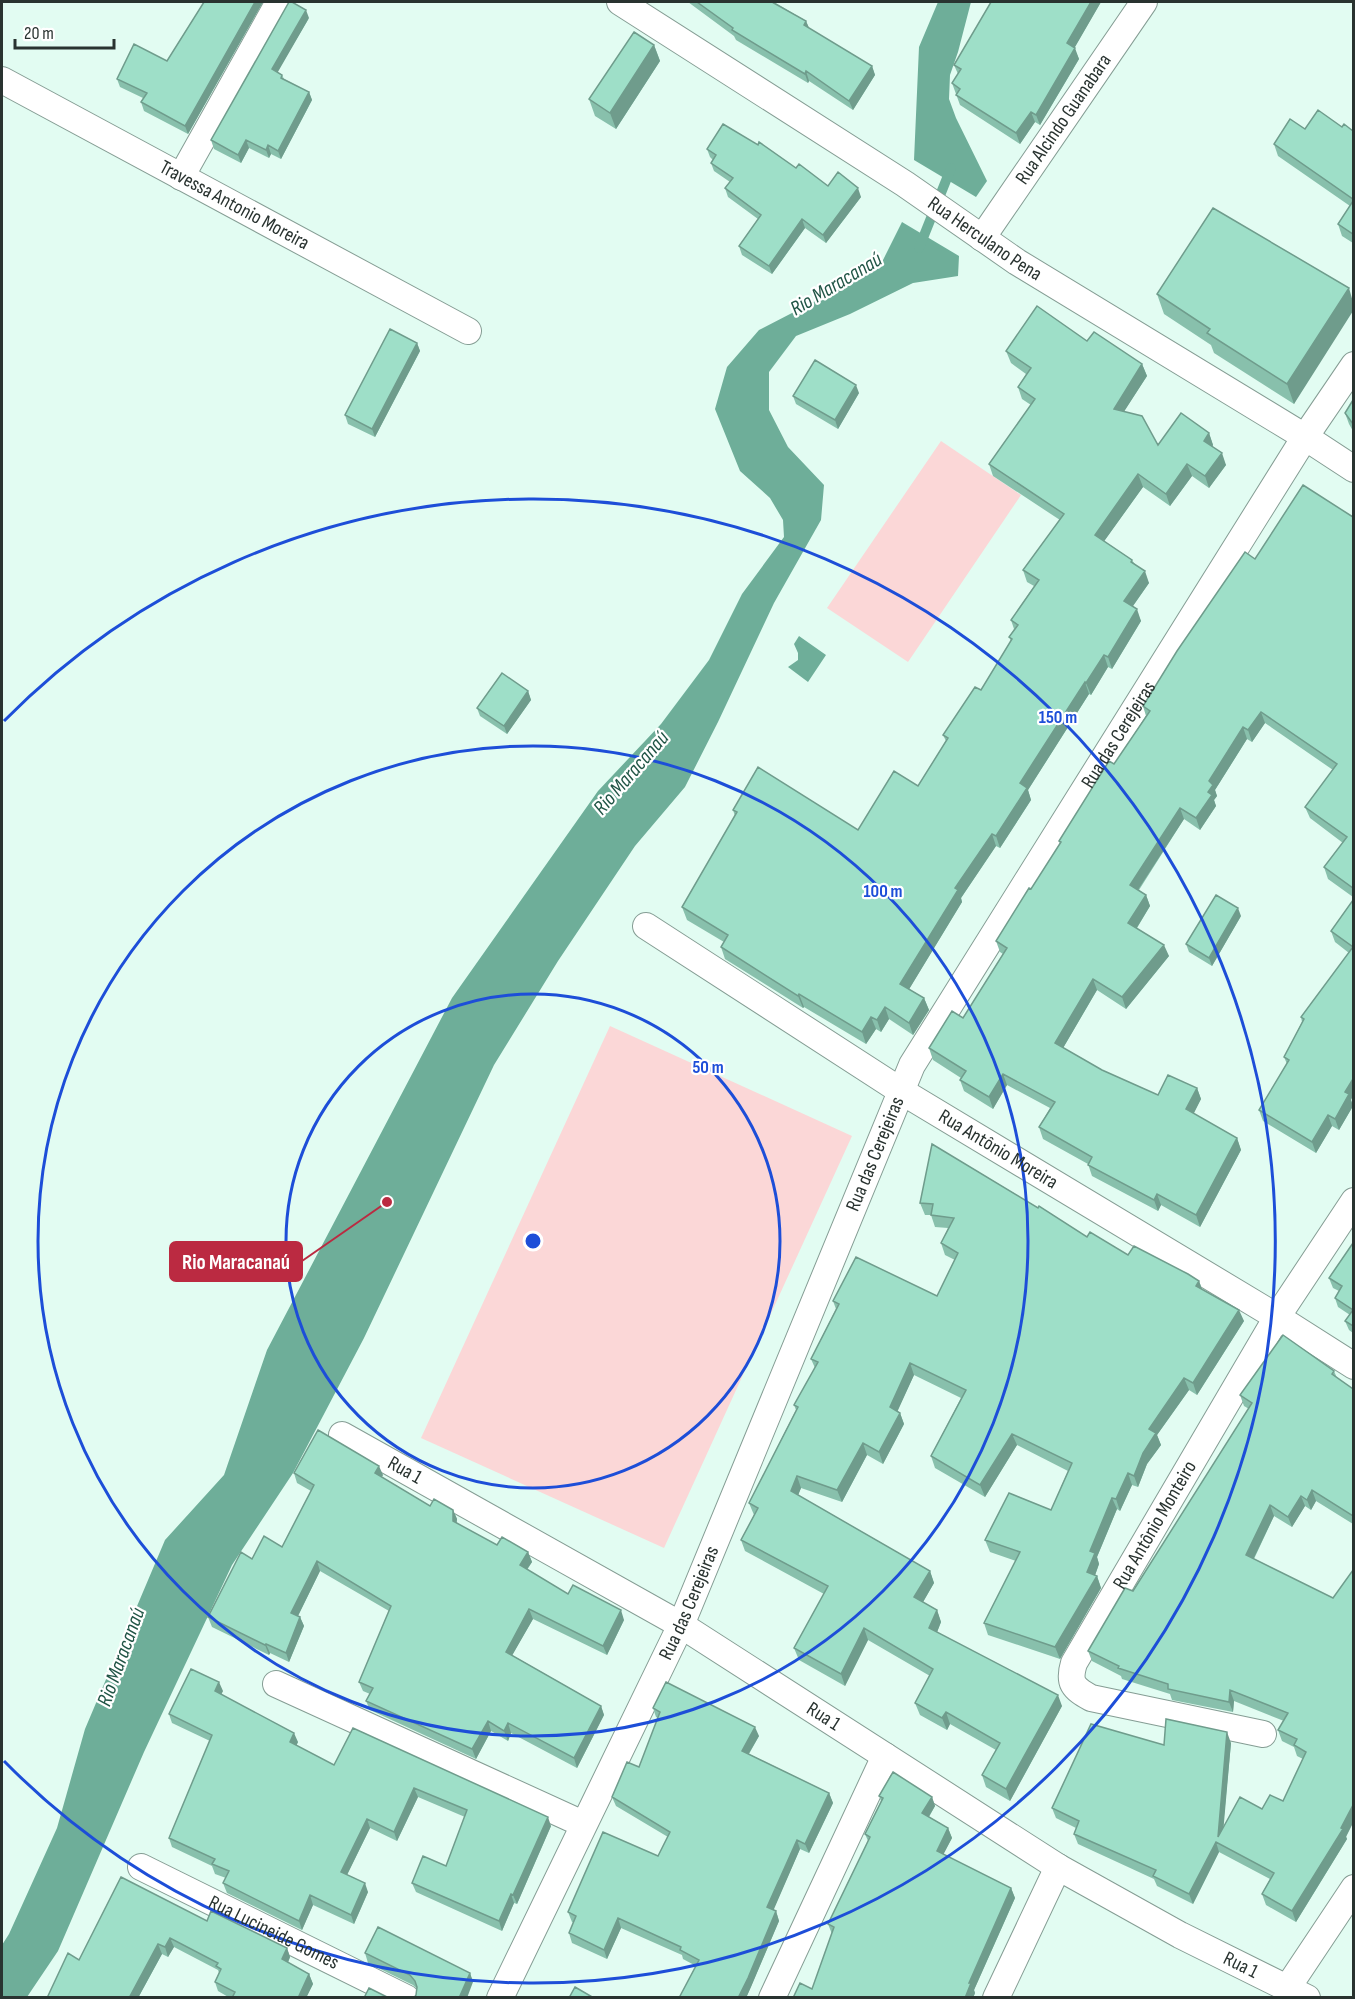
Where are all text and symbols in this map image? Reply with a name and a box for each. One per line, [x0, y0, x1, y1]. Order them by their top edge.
scale bar [15, 12, 114, 50]
text: 20 m [24, 23, 54, 44]
street label: Rua Alcindo Guanabara [1010, 50, 1117, 189]
street label: Travessa Antonio Moreira [155, 155, 313, 255]
street label: Rua Herculano Pena [923, 192, 1046, 286]
water label: Rio Maracanaú [786, 247, 887, 321]
street label: Rua das Cerejeiras [1076, 677, 1161, 793]
text: 150 m [1039, 707, 1077, 728]
water label: Rio Maracanaú [588, 726, 674, 820]
text: 100 m [864, 881, 903, 902]
text: 50 m [692, 1057, 724, 1078]
street label: Rua das Cerejeiras [841, 1093, 910, 1215]
street label: Rua Antônio Moreira [934, 1104, 1062, 1194]
centre of rings [523, 1231, 543, 1251]
callout: Rio Maracanaú [170, 1242, 302, 1281]
text: Rio Maracanaú [182, 1250, 290, 1275]
street label: Rua 1 [383, 1451, 426, 1489]
street label: Rua Antônio Monteiro [1108, 1457, 1202, 1593]
street label: Rua das Cerejeiras [654, 1543, 724, 1664]
water label: Rio Maracanaú [92, 1604, 150, 1709]
street label: Rua 1 [802, 1697, 845, 1736]
street label: Rua Lucineide Gomes [205, 1890, 343, 1975]
street label: Rua 1 [1219, 1946, 1262, 1984]

